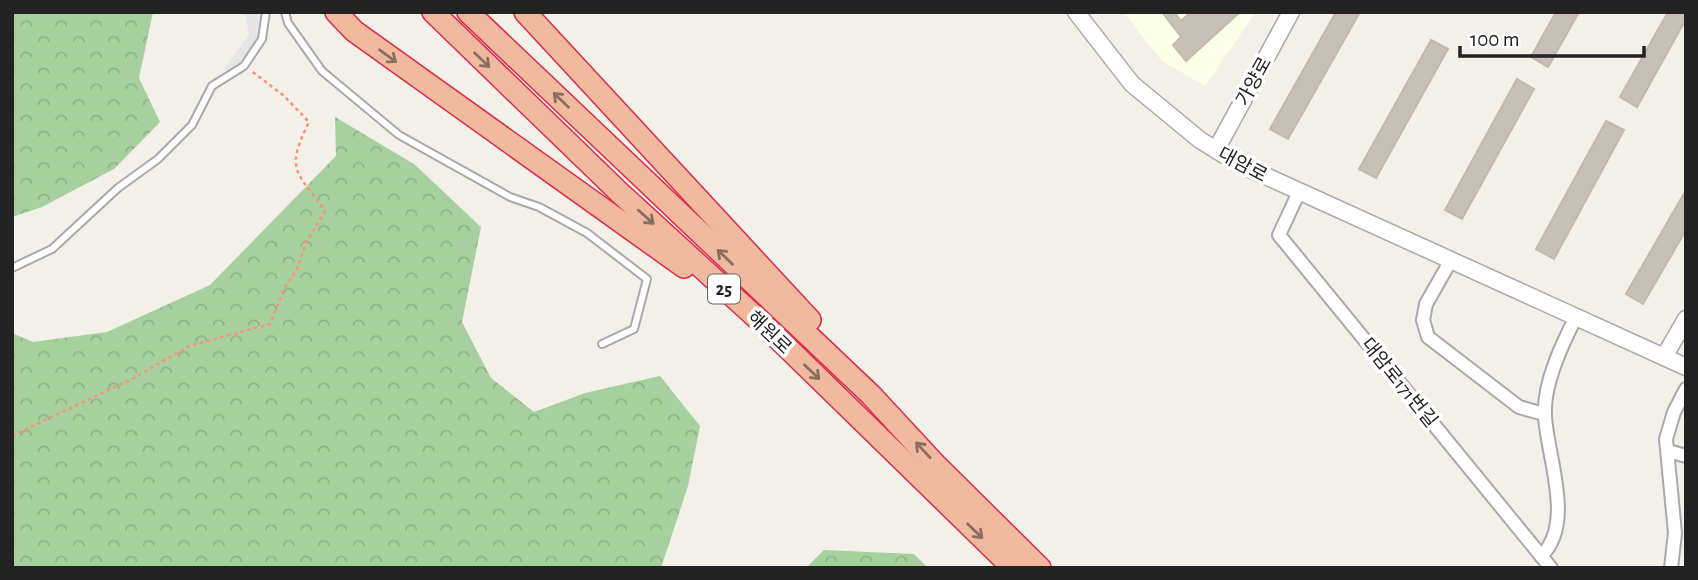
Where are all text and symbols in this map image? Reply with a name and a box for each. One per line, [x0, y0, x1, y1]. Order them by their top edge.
scale bar [1460, 14, 1644, 58]
text: 100 m [1470, 29, 1520, 50]
one-way arrow [378, 49, 397, 63]
one-way arrow [473, 51, 490, 68]
street label: 가양로 [1232, 54, 1275, 109]
one-way arrow [553, 91, 570, 108]
street label: 대암로 [1215, 144, 1270, 186]
one-way arrow [637, 209, 655, 225]
one-way arrow [717, 248, 734, 265]
road number: 25 [708, 274, 740, 304]
street label: 해원로 [743, 307, 795, 358]
street label: 대암로171번길 [1357, 334, 1441, 431]
one-way arrow [804, 364, 821, 381]
one-way arrow [914, 442, 931, 459]
one-way arrow [967, 522, 984, 539]

